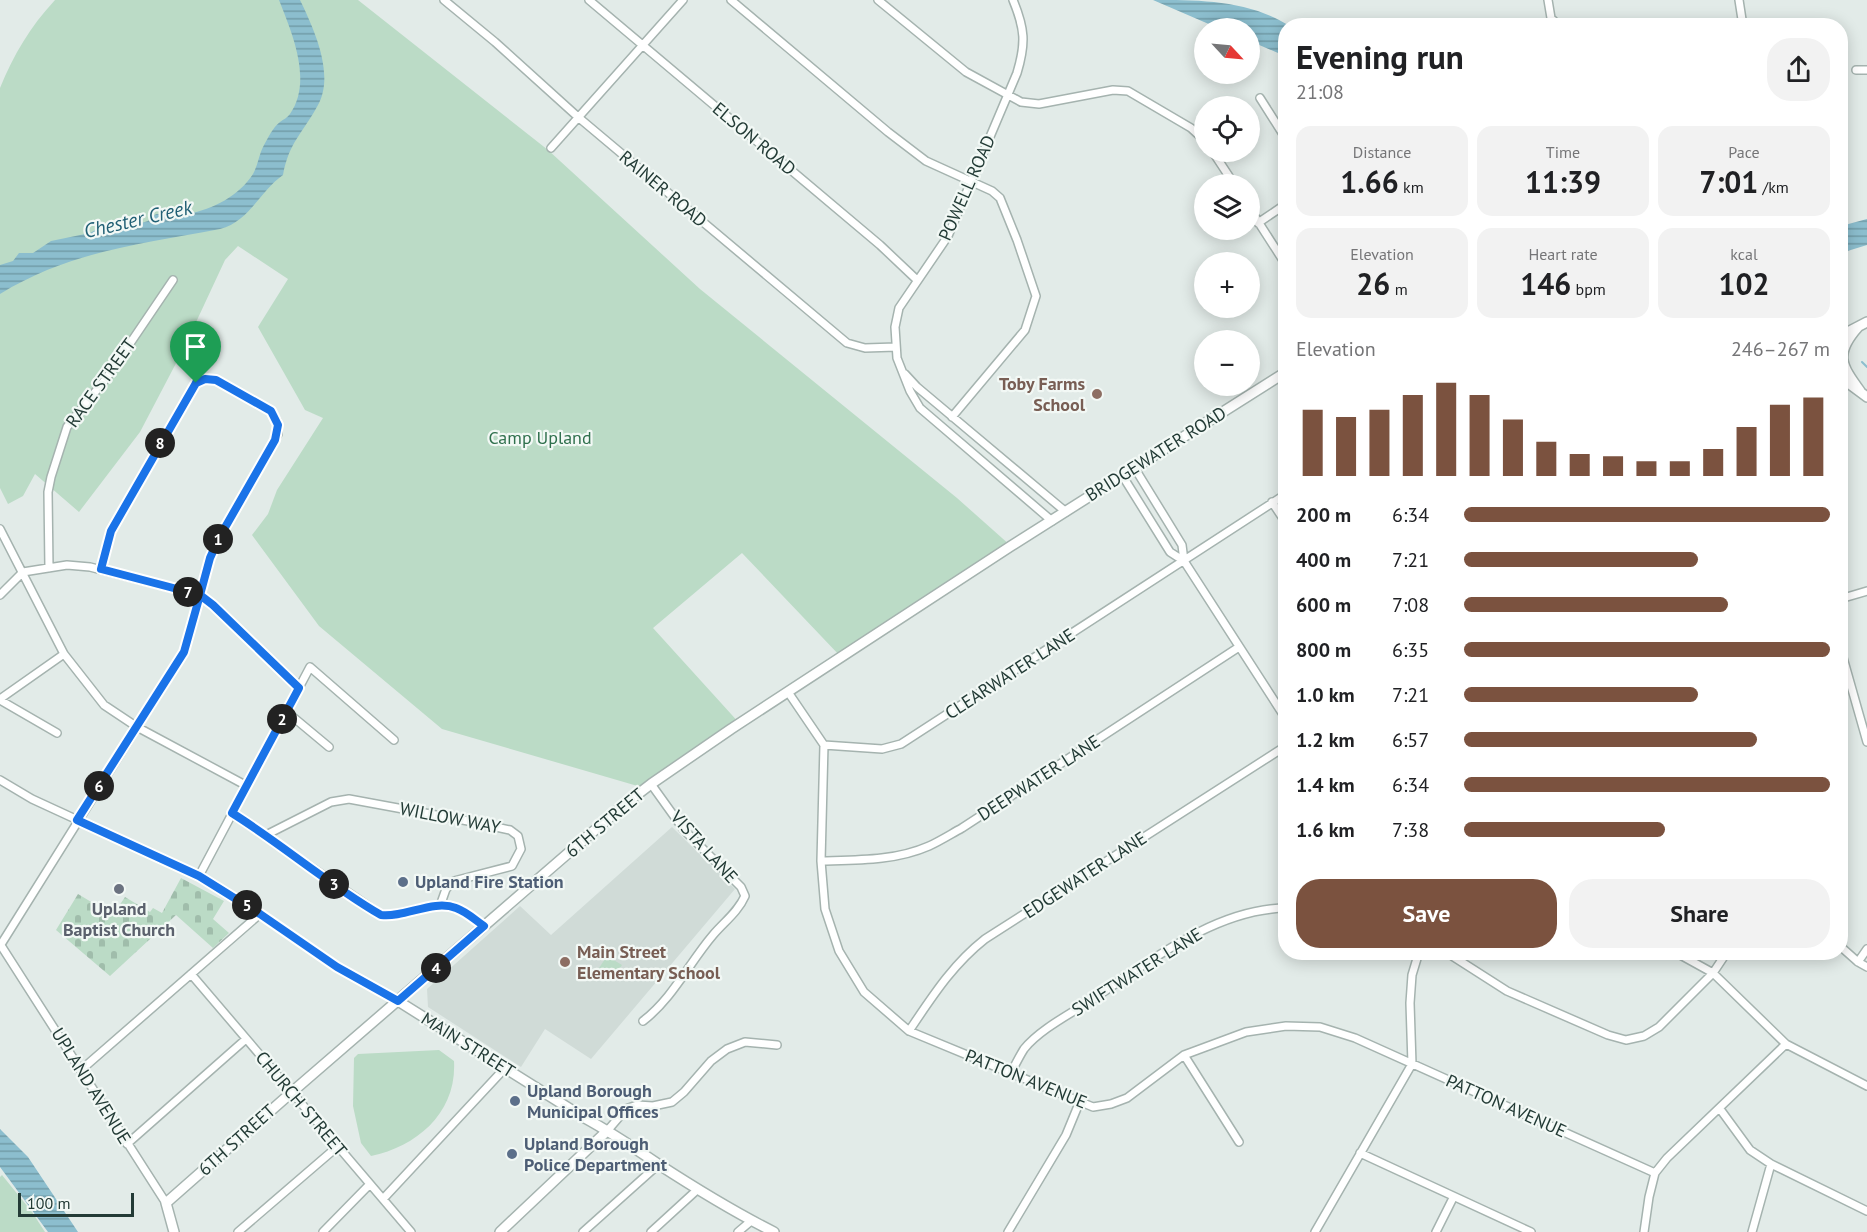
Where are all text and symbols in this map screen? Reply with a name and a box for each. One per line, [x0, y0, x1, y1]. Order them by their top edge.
north arrow [1194, 18, 1260, 84]
map controls [1194, 18, 1260, 396]
text: Evening run [1296, 35, 1464, 78]
button: share [1767, 38, 1830, 101]
text: 21:08 [1296, 79, 1344, 105]
button: locate [1194, 96, 1260, 162]
street label: ELSON ROAD [708, 97, 801, 180]
street label: POWELL ROAD [933, 131, 1000, 244]
text: Distance [1353, 142, 1411, 162]
text: Time [1546, 142, 1580, 162]
text: Pace [1728, 142, 1760, 162]
street label: RAINER ROAD [615, 145, 712, 232]
text: 1.66 [1340, 162, 1399, 201]
text: 11:39 [1525, 162, 1601, 201]
text: 7:01 [1699, 162, 1758, 201]
button: layers [1194, 174, 1260, 240]
text: km [1399, 177, 1424, 197]
text: /km [1758, 177, 1789, 197]
water label: Chester Creek [81, 194, 196, 244]
text: Elevation [1350, 244, 1414, 264]
text: Heart rate [1528, 244, 1598, 264]
text: kcal [1730, 244, 1758, 264]
button: + [1194, 252, 1260, 318]
text: 26 [1356, 264, 1390, 303]
text: 146 [1520, 264, 1571, 303]
text: 102 [1718, 264, 1770, 303]
text: m [1390, 279, 1408, 299]
text: bpm [1571, 279, 1606, 299]
pin [170, 321, 221, 383]
icon: arrive [179, 330, 212, 363]
button: − [1194, 330, 1260, 396]
street label: RACE STREET [61, 334, 141, 432]
text: Elevation [1296, 336, 1376, 362]
text: 246–267 m [1731, 336, 1830, 362]
place label: Toby Farms School [999, 372, 1086, 416]
marker: Toby Farms School [1090, 387, 1104, 401]
street label: BRIDGEWATER ROAD [1081, 401, 1230, 506]
park label: Camp Upland [488, 426, 592, 449]
pin: 8 [145, 428, 175, 458]
text: 8 [155, 433, 165, 453]
text: 200 m [1296, 502, 1351, 528]
text: 6:34 [1392, 502, 1429, 528]
pin: 1 [203, 524, 233, 554]
text: 1 [213, 529, 223, 549]
text: 400 m [1296, 547, 1351, 573]
text: 7:21 [1392, 547, 1429, 573]
pin: 7 [173, 577, 203, 607]
text: 7 [183, 582, 193, 602]
text: 600 m [1296, 592, 1351, 618]
text: 7:08 [1392, 592, 1429, 618]
street label: CLEARWATER LANE [940, 623, 1079, 724]
text: 800 m [1296, 637, 1351, 663]
text: 6:35 [1392, 637, 1429, 663]
text: 1.0 km [1296, 682, 1355, 708]
text: 7:21 [1392, 682, 1429, 708]
pin: 2 [267, 704, 297, 734]
text: 2 [277, 709, 287, 729]
text: 1.2 km [1296, 727, 1355, 753]
text: 6:57 [1392, 727, 1429, 753]
street label: DEEPWATER LANE [973, 729, 1104, 826]
pin: 6 [84, 771, 114, 801]
text: 1.4 km [1296, 772, 1355, 798]
text: 6:34 [1392, 772, 1429, 798]
text: 6 [94, 776, 104, 796]
street label: 6TH STREET [560, 783, 649, 862]
street label: WILLOW WAY [398, 796, 502, 839]
street label: VISTA LANE [665, 805, 743, 888]
text: 1.6 km [1296, 817, 1355, 843]
text: 7:38 [1392, 817, 1429, 843]
street label: EDGEWATER LANE [1019, 826, 1151, 923]
pin: 3 [319, 869, 349, 899]
place label: Upland Fire Station [415, 870, 564, 893]
text: 3 [329, 874, 339, 894]
marker: Upland Fire Station [396, 875, 410, 889]
button: Save [1296, 879, 1557, 948]
button: Share [1569, 879, 1830, 948]
marker: Upland Baptist Church [112, 882, 126, 896]
pin: 5 [232, 890, 262, 920]
text: 5 [242, 895, 252, 915]
place label: Upland Baptist Church [63, 897, 175, 941]
street label: SWIFTWATER LANE [1067, 922, 1206, 1021]
place label: Main Street Elementary School [577, 940, 721, 984]
pin: 4 [421, 953, 451, 983]
marker: Main Street Elementary School [558, 955, 572, 969]
text: 4 [431, 958, 441, 978]
street label: MAIN STREET [417, 1007, 520, 1083]
street label: UPLAND AVENUE [46, 1023, 136, 1148]
street label: PATTON AVENUE [962, 1044, 1091, 1113]
street label: CHURCH STREET [251, 1046, 352, 1161]
street label: PATTON AVENUE [1442, 1069, 1570, 1142]
place label: Upland Borough Municipal Offices [527, 1079, 659, 1123]
marker: Upland Borough Municipal Offices [508, 1094, 522, 1108]
street label: 6TH STREET [193, 1099, 280, 1180]
place label: Upland Borough Police Department [524, 1132, 668, 1176]
marker: Upland Borough Police Department [505, 1147, 519, 1161]
scale bar [18, 1190, 134, 1218]
text: 100 m [27, 1193, 70, 1213]

